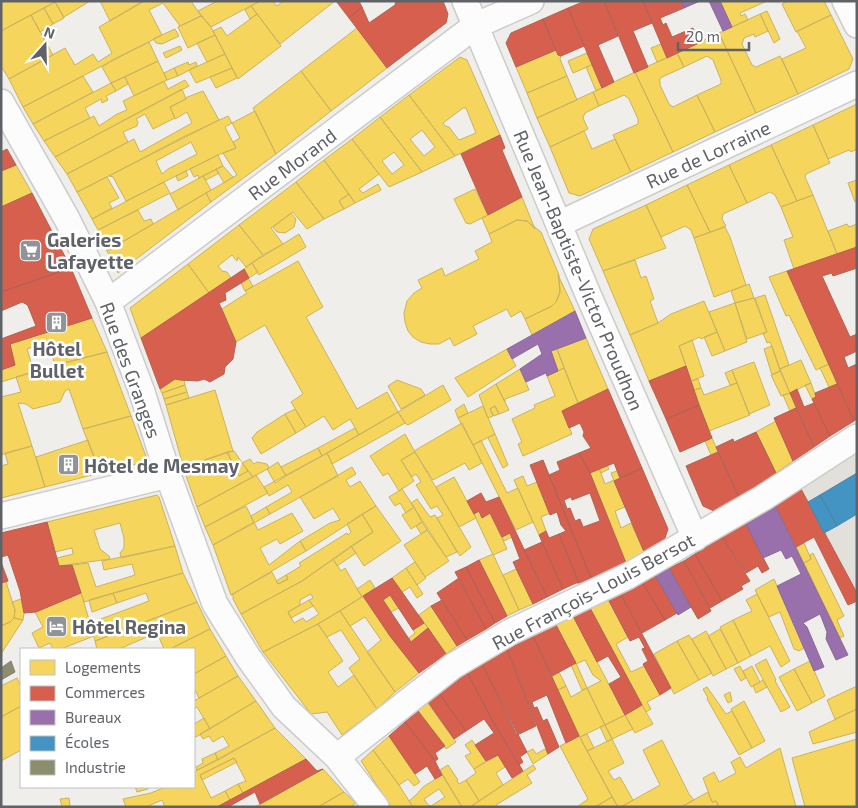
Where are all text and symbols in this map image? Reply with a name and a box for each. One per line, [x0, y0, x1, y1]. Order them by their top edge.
north arrow [20, 20, 70, 70]
scale bar [678, 20, 749, 52]
text: N [42, 23, 57, 42]
text: 20 m [686, 27, 720, 45]
street label: Rue de Lorraine [642, 115, 774, 193]
street label: Rue Morand [243, 123, 341, 205]
street label: Rue Jean-Baptiste-Victor Proudhon [509, 126, 649, 414]
place label: Galeries Lafayette [47, 228, 134, 274]
supermarket icon: Galeries Lafayette [19, 238, 43, 262]
street label: Rue des Granges [96, 299, 166, 441]
building icon: Hôtel Bullet [45, 310, 69, 334]
place label: Hôtel Bullet [30, 337, 84, 382]
building icon: Hôtel de Mesmay [56, 453, 80, 477]
place label: Hôtel de Mesmay [84, 454, 240, 478]
street label: Rue François-Louis Bersot [488, 528, 699, 655]
hotel icon: Hôtel Regina [44, 614, 68, 638]
place label: Hôtel Regina [72, 615, 186, 638]
legend [20, 648, 195, 788]
text: Logements [65, 658, 141, 676]
text: Commerces [65, 683, 145, 701]
text: Bureaux [65, 708, 122, 726]
text: Écoles [65, 733, 109, 751]
text: Industrie [65, 758, 126, 776]

